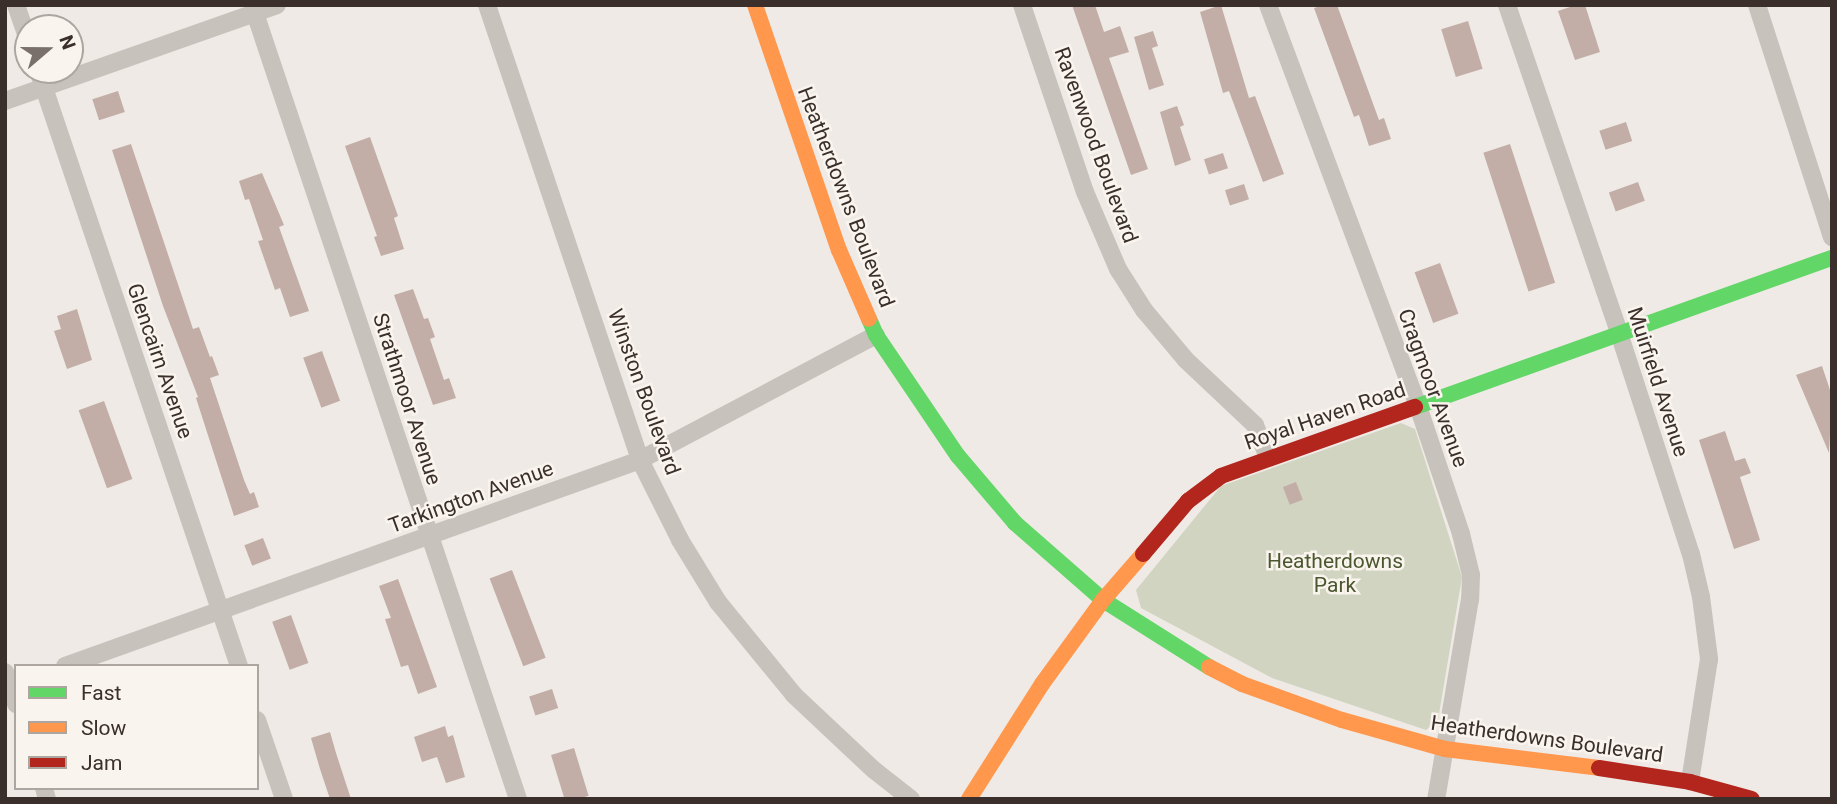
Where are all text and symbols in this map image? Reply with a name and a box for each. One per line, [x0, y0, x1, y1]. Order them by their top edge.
north arrow [14, 14, 84, 84]
text: N [54, 32, 80, 53]
street label: Ravenwood Boulevard [1049, 44, 1143, 246]
street label: Heatherdowns Boulevard [792, 83, 900, 311]
street label: Glencairn Avenue [122, 280, 198, 442]
street label: Muirfield Avenue [1622, 304, 1694, 460]
street label: Cragmoor Avenue [1393, 305, 1473, 471]
street label: Winston Boulevard [602, 306, 686, 478]
street label: Strathmoor Avenue [367, 310, 447, 488]
street label: Royal Haven Road [1241, 377, 1409, 455]
street label: Tarkington Avenue [385, 456, 557, 538]
park label: Heatherdowns Park [1267, 548, 1403, 598]
legend [14, 664, 259, 790]
text: Fast [81, 681, 121, 705]
street label: Heatherdowns Boulevard [1429, 710, 1665, 768]
text: Slow [81, 716, 126, 740]
text: Jam [81, 751, 122, 775]

